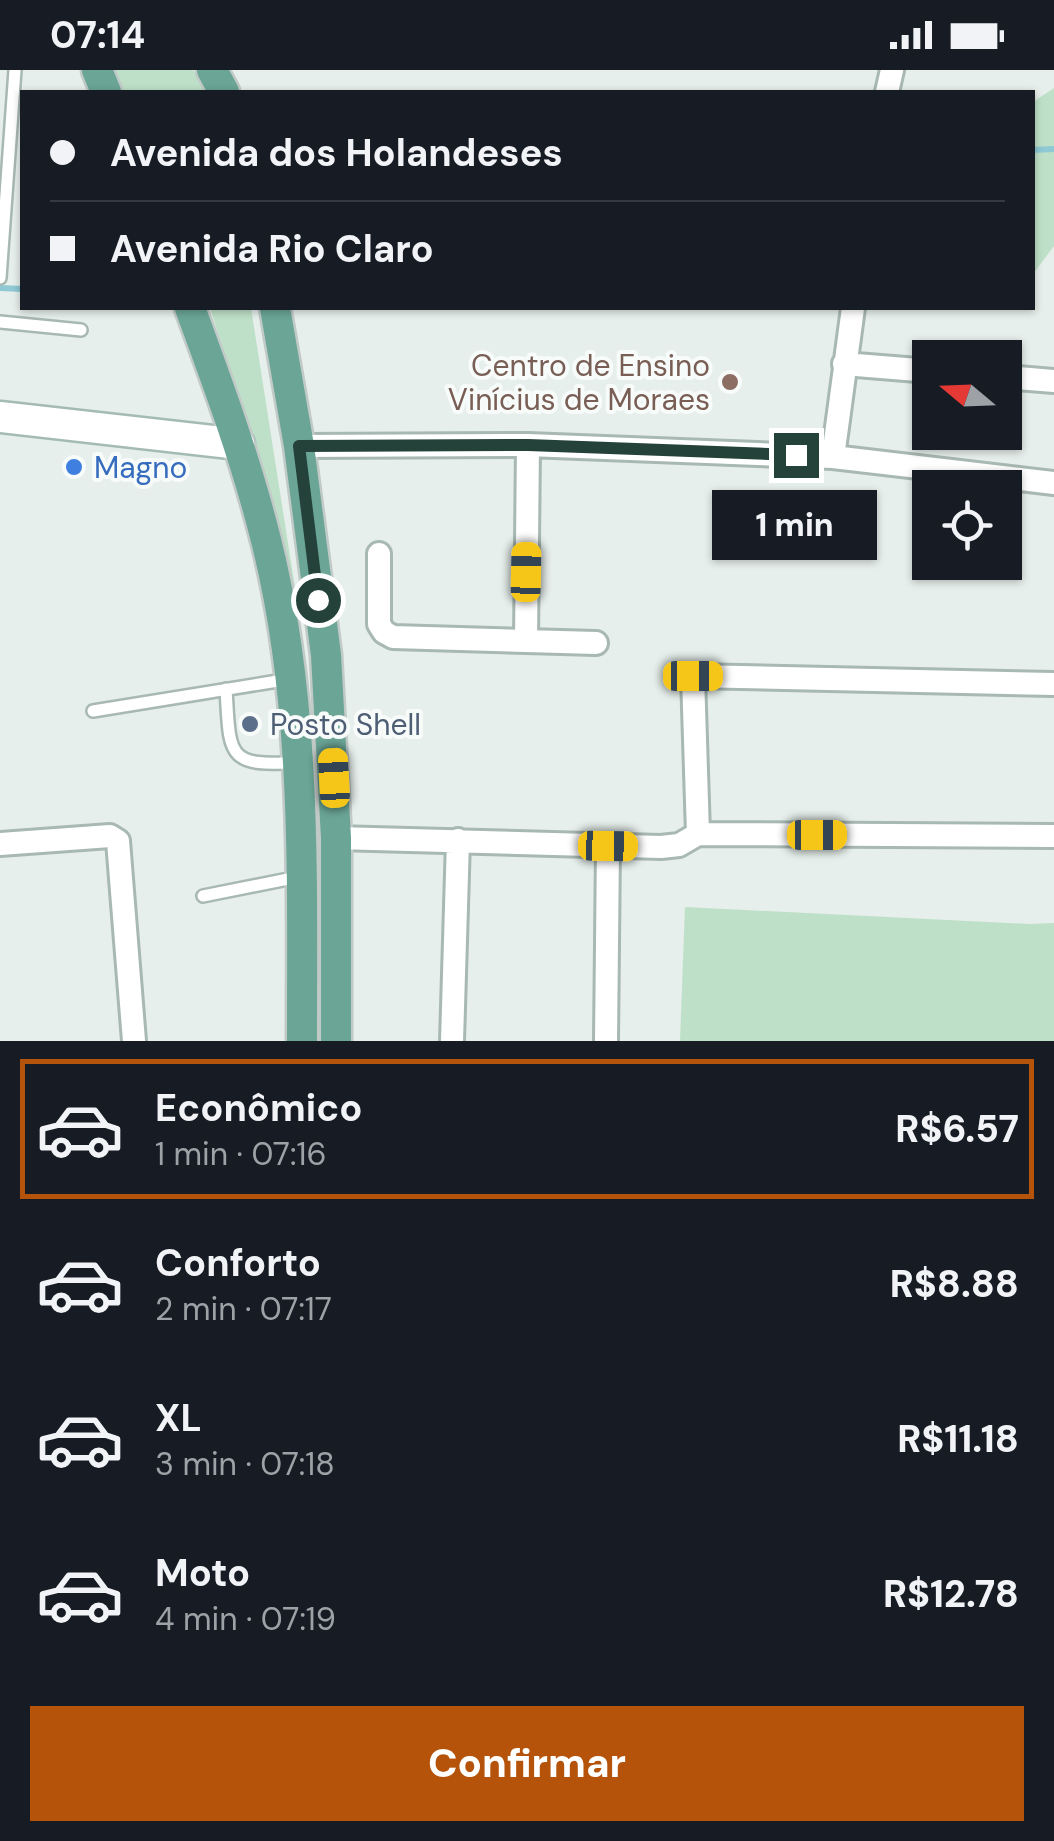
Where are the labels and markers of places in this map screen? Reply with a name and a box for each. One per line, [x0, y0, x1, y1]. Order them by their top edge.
place label: Centro de Ensino Vinícius de Moraes [448, 346, 710, 419]
marker: Centro de Ensino Vinícius de Moraes [719, 371, 741, 393]
place label: Magno [94, 448, 187, 487]
marker: Magno [63, 456, 85, 478]
place label: Posto Shell [270, 705, 421, 744]
marker: Posto Shell [239, 713, 261, 735]

